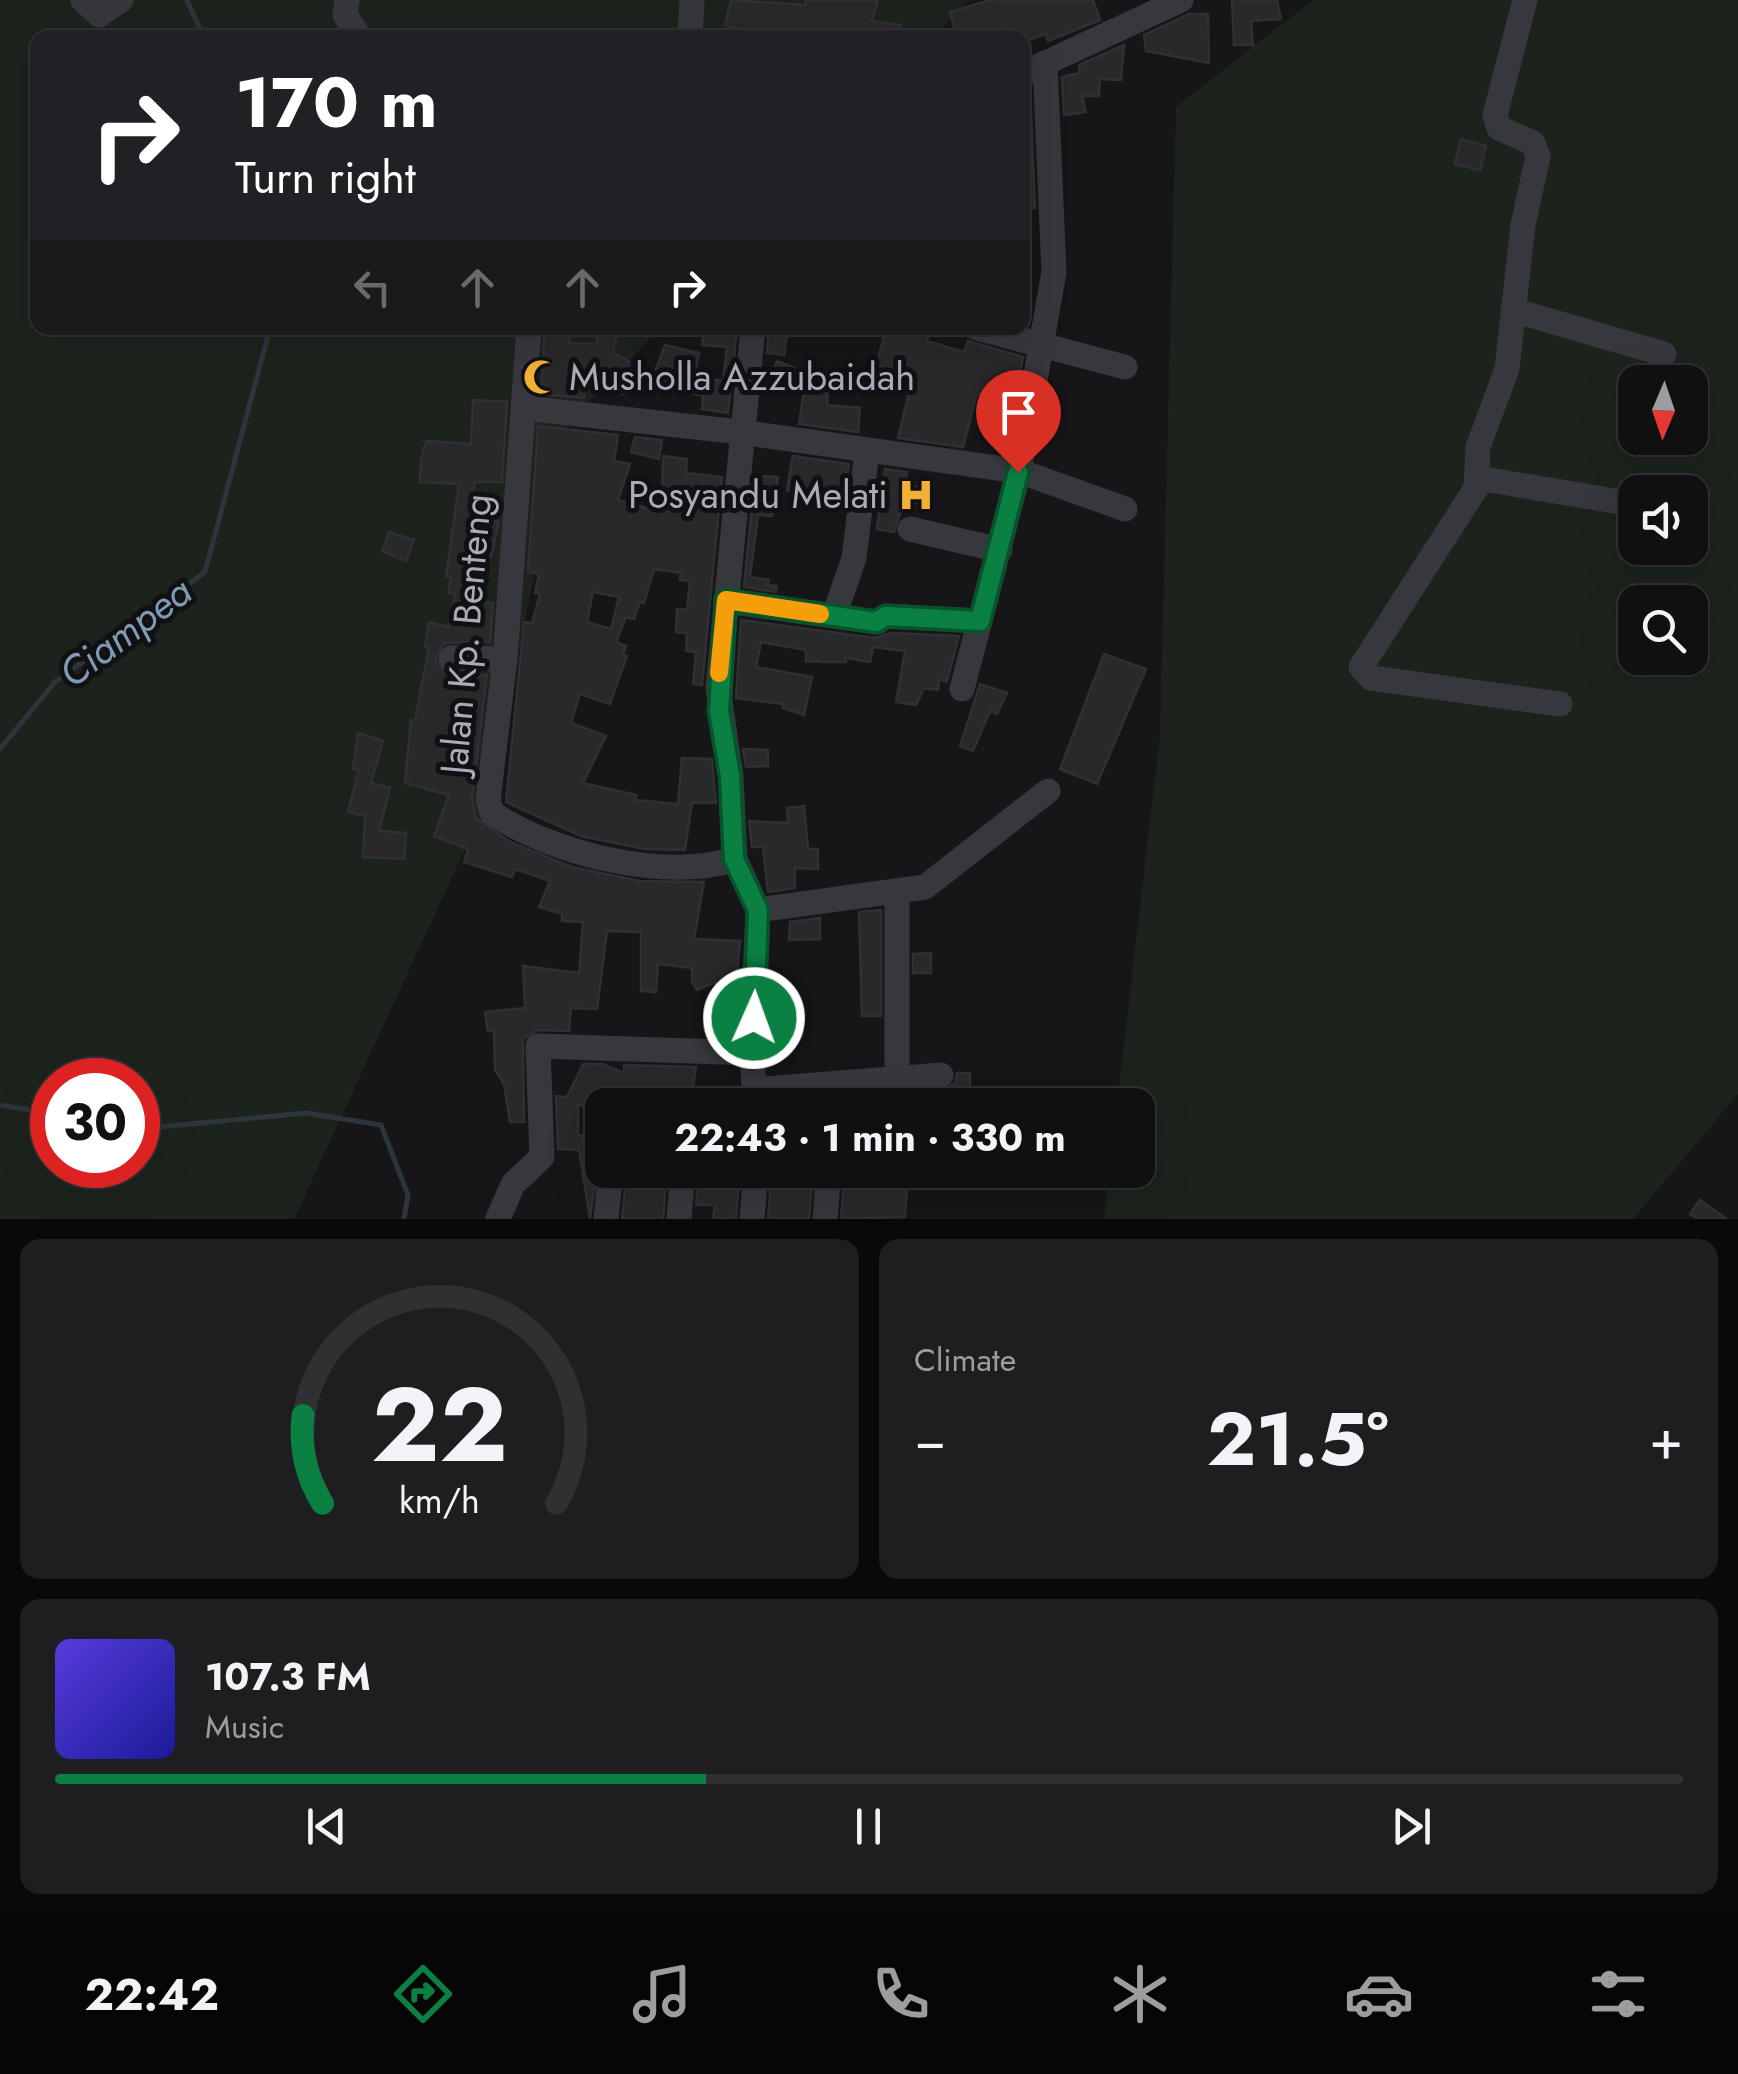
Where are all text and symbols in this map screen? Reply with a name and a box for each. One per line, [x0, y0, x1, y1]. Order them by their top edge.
text: 170 m [235, 52, 438, 153]
icon: right [70, 70, 200, 200]
text: Turn right [235, 145, 416, 210]
icon: left [345, 260, 400, 315]
icon: ahead [450, 260, 505, 315]
icon: ahead [555, 260, 610, 315]
icon: right [660, 260, 715, 315]
place label: Musholla Azzubaidah [569, 349, 915, 404]
mosque icon: Musholla Azzubaidah [522, 358, 560, 396]
north arrow [1618, 365, 1708, 455]
map controls [1618, 365, 1708, 675]
pin [976, 370, 1061, 473]
icon: arrive [991, 385, 1046, 440]
place label: Posyandu Melati [628, 467, 888, 522]
button: sound [1618, 475, 1708, 565]
hospital icon: Posyandu Melati [897, 476, 935, 514]
street label: Jalan Kp. Benteng [425, 492, 505, 781]
water label: Ciampea [46, 563, 204, 701]
button: search [1618, 585, 1708, 675]
position arrow [702, 966, 806, 1070]
speed limit sign: 30 [30, 1058, 160, 1188]
text: 22:43 · 1 min · 330 m [674, 1110, 1066, 1165]
text: Climate [914, 1337, 1016, 1383]
text: 22 [371, 1350, 508, 1500]
text: 21.5° [1207, 1385, 1389, 1493]
text: − [914, 1400, 946, 1480]
text: + [1649, 1400, 1683, 1480]
text: km/h [399, 1475, 480, 1526]
text: 107.3 FM [205, 1649, 371, 1704]
text: Music [205, 1704, 284, 1750]
icon: previous [299, 1799, 354, 1854]
icon: pause [841, 1799, 896, 1854]
icon: next [1384, 1799, 1439, 1854]
icon: directions [388, 1959, 458, 2029]
icon: music [627, 1959, 697, 2029]
icon: phone [866, 1959, 936, 2029]
icon: climate [1105, 1959, 1175, 2029]
icon: car [1344, 1959, 1414, 2029]
icon: filters [1583, 1959, 1653, 2029]
text: 22:42 [85, 1962, 219, 2027]

